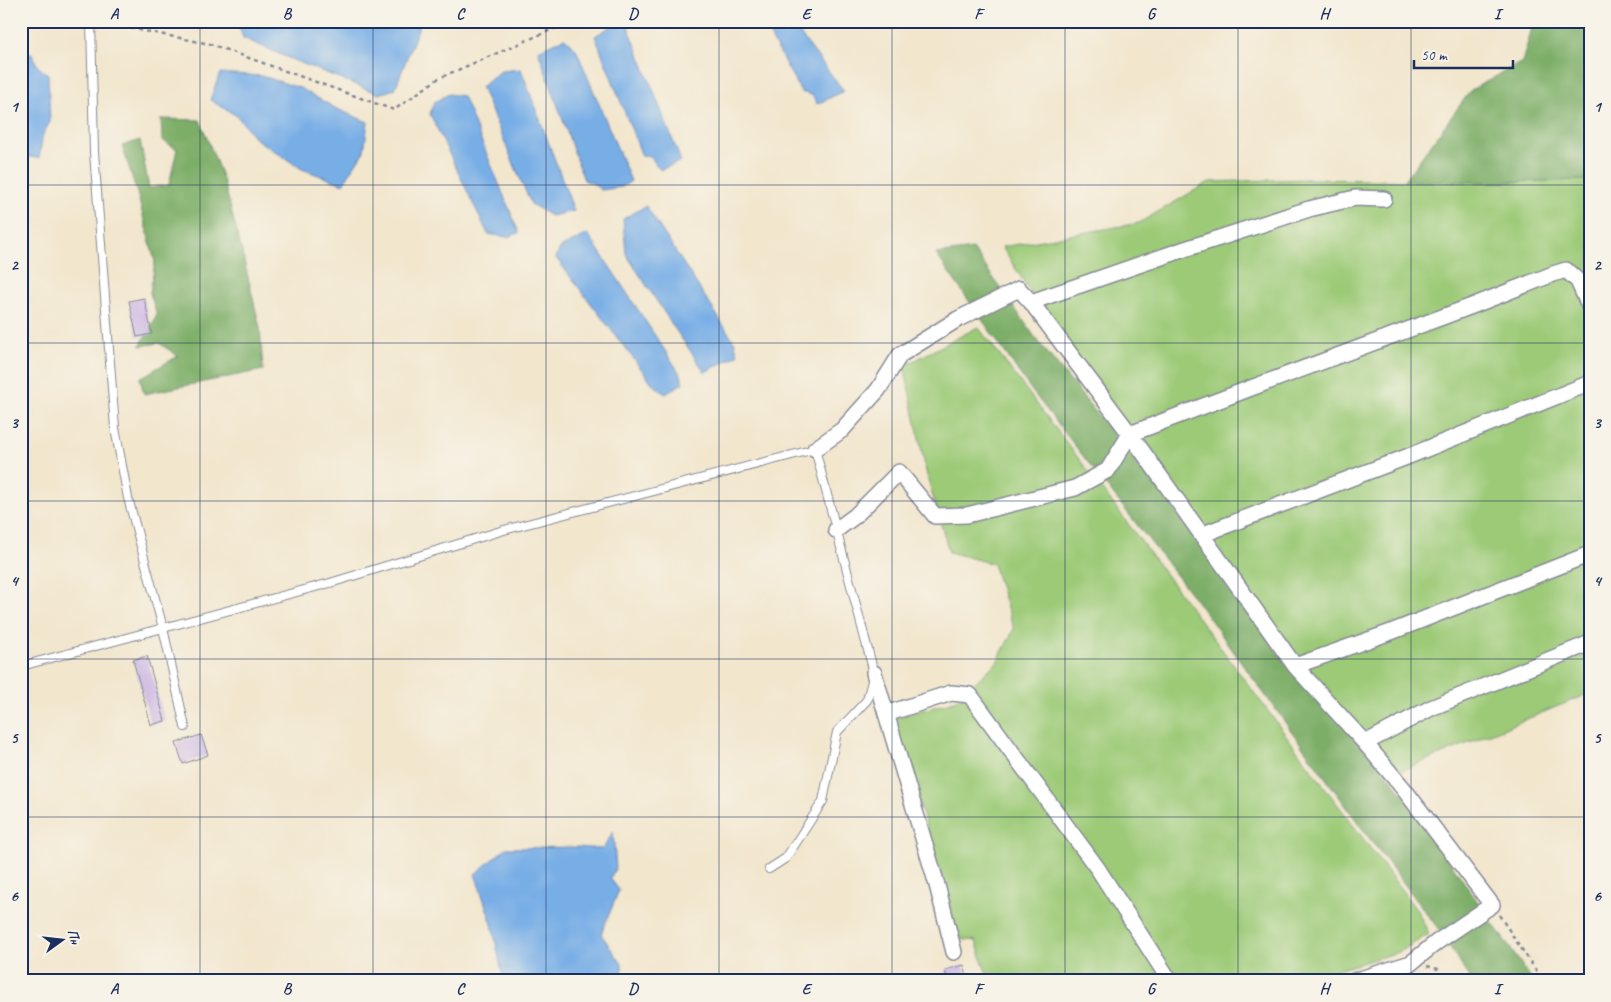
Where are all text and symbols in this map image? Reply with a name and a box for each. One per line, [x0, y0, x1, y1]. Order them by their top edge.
text: A [110, 4, 120, 24]
text: B [283, 4, 293, 24]
text: C [456, 4, 466, 24]
text: D [628, 4, 639, 24]
text: E [802, 4, 813, 24]
text: F [974, 4, 985, 24]
text: G [1147, 4, 1157, 24]
text: H [1319, 4, 1331, 24]
text: I [1494, 4, 1504, 24]
scale bar [1414, 38, 1512, 70]
text: 50 m [1421, 46, 1448, 65]
text: 1 [10, 97, 19, 117]
text: 1 [1593, 97, 1602, 117]
text: 2 [10, 255, 19, 275]
text: 2 [1593, 255, 1602, 275]
text: 3 [10, 413, 19, 433]
text: 3 [1593, 413, 1602, 433]
text: 4 [10, 571, 19, 591]
text: 4 [1593, 571, 1602, 591]
text: 5 [11, 728, 20, 748]
text: 5 [1594, 728, 1603, 748]
text: 6 [10, 886, 19, 906]
text: 6 [1593, 886, 1602, 906]
north arrow [38, 914, 88, 964]
text: Пн [64, 927, 84, 947]
text: A [110, 979, 120, 999]
text: B [283, 979, 293, 999]
text: C [456, 979, 466, 999]
text: D [628, 979, 639, 999]
text: E [802, 979, 813, 999]
text: F [974, 979, 985, 999]
text: G [1147, 979, 1157, 999]
text: H [1319, 979, 1331, 999]
text: I [1494, 979, 1504, 999]

